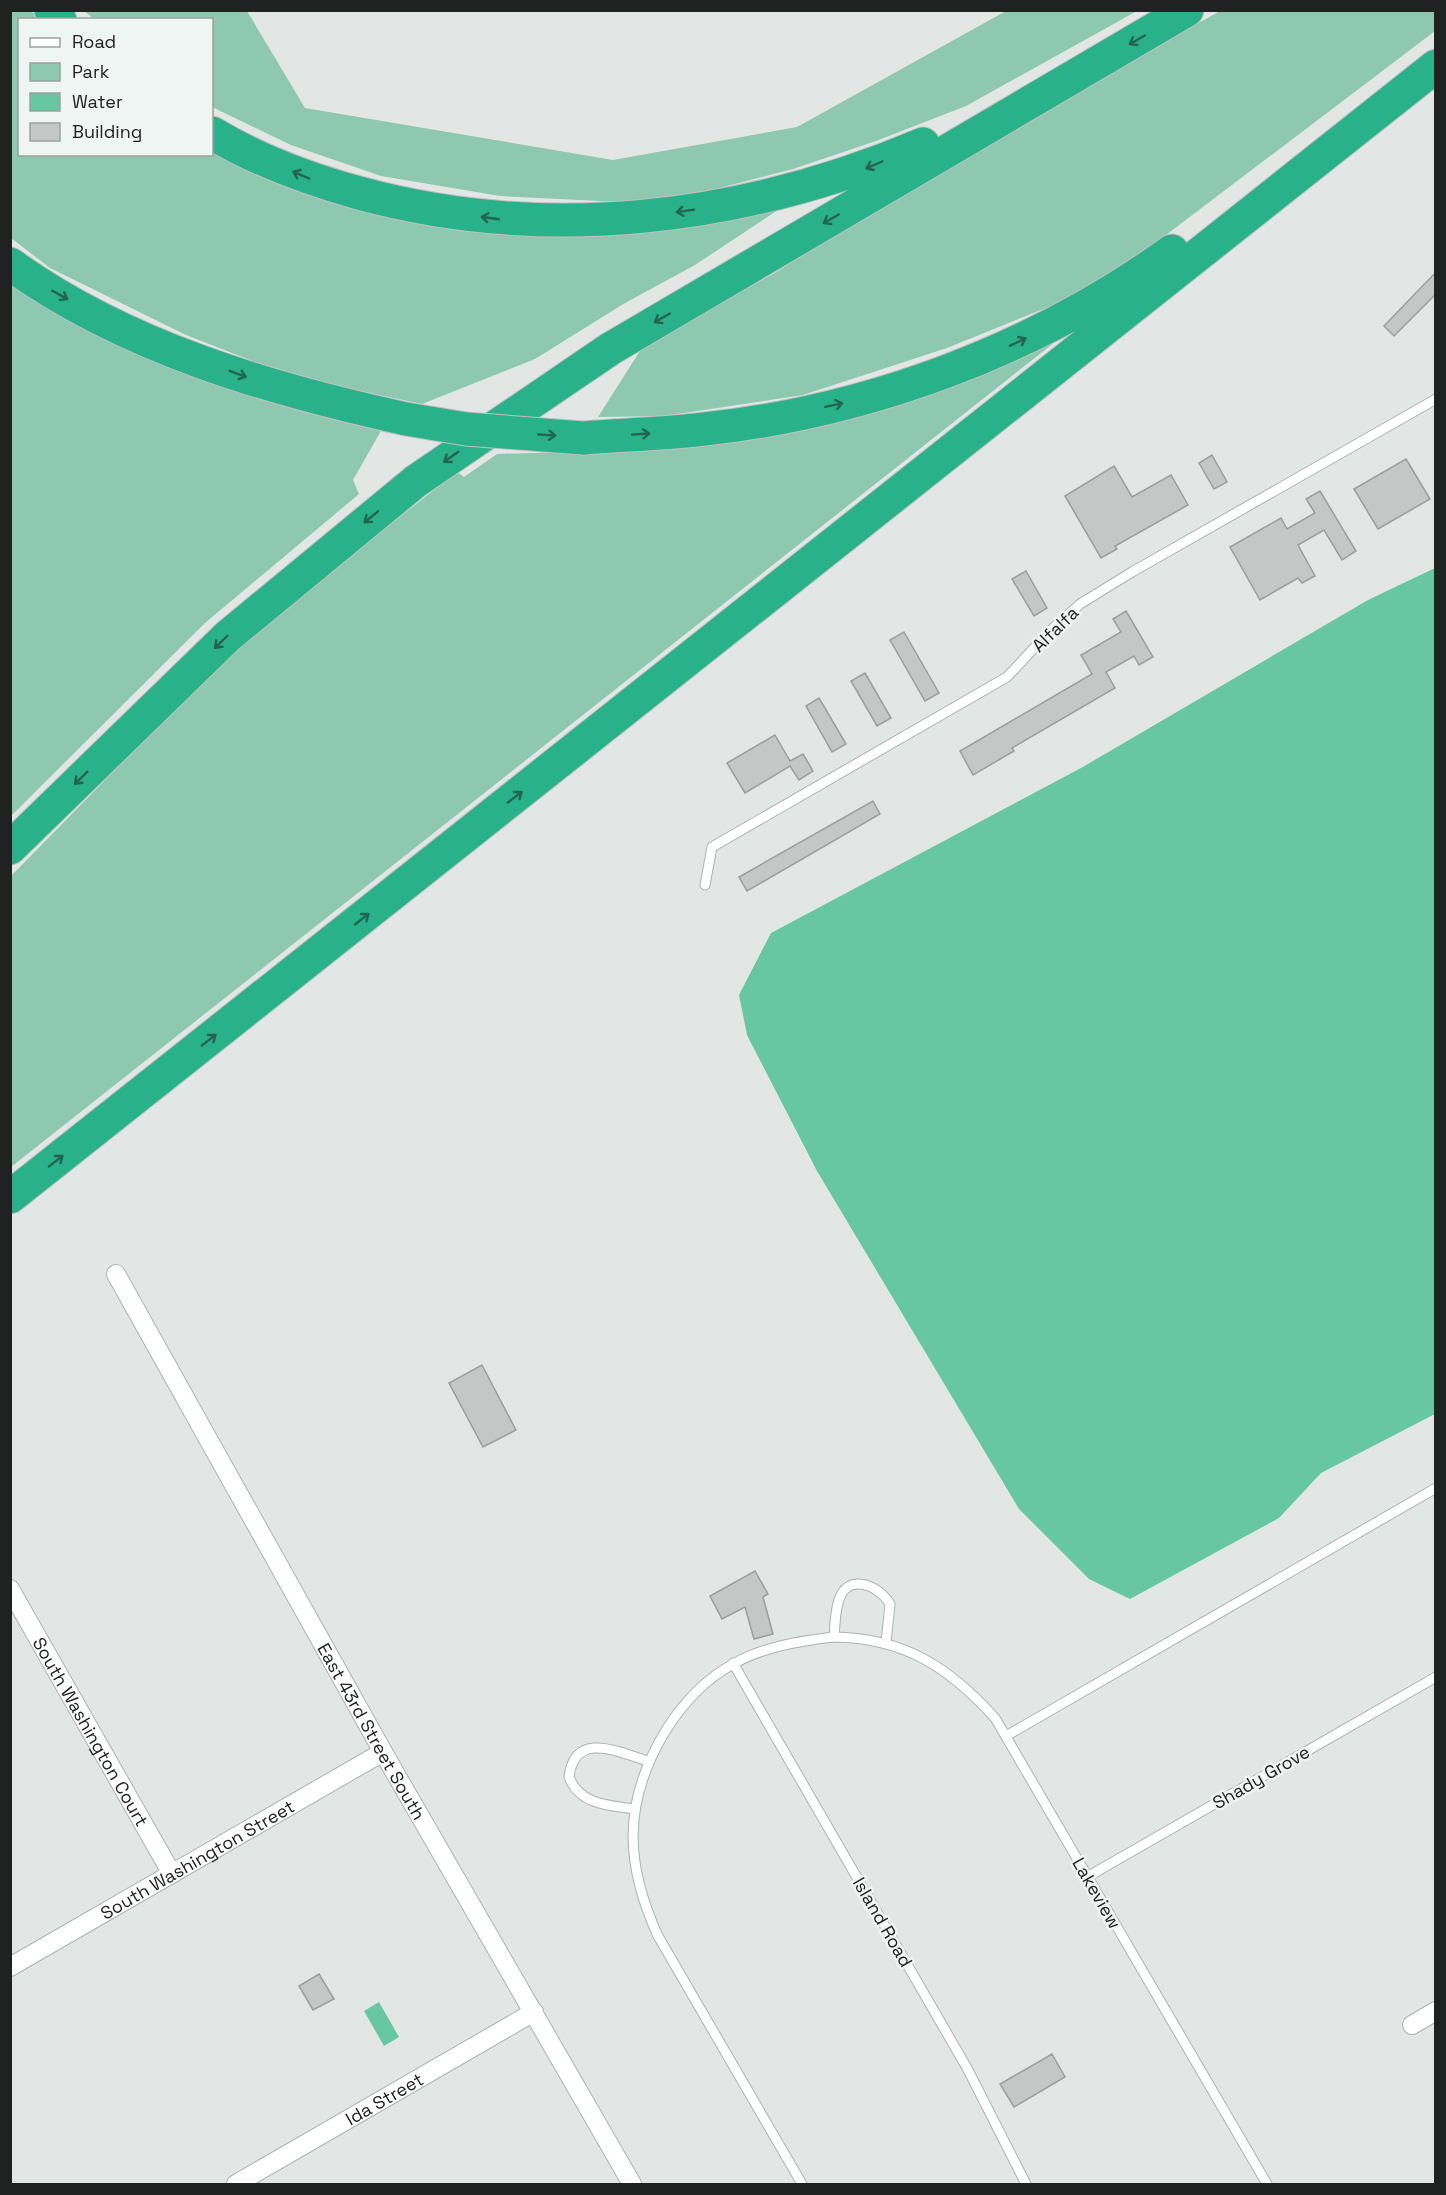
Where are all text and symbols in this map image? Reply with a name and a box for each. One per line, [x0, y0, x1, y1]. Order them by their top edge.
legend [18, 18, 213, 156]
text: Road [72, 30, 116, 53]
one-way arrow [1129, 34, 1146, 46]
text: Park [72, 60, 110, 83]
text: Water [72, 90, 123, 113]
text: Building [72, 120, 142, 143]
one-way arrow [865, 160, 884, 171]
one-way arrow [292, 169, 311, 180]
one-way arrow [675, 206, 695, 217]
one-way arrow [481, 213, 501, 224]
one-way arrow [822, 213, 839, 225]
one-way arrow [51, 289, 68, 301]
one-way arrow [654, 312, 671, 324]
one-way arrow [1008, 336, 1026, 347]
one-way arrow [228, 369, 247, 380]
one-way arrow [824, 399, 843, 411]
one-way arrow [630, 428, 650, 439]
one-way arrow [537, 430, 557, 441]
one-way arrow [443, 451, 459, 463]
one-way arrow [363, 511, 379, 524]
street label: Alfalfa [1027, 601, 1083, 657]
one-way arrow [213, 635, 228, 649]
one-way arrow [74, 771, 89, 785]
one-way arrow [507, 791, 523, 804]
one-way arrow [354, 912, 370, 925]
one-way arrow [201, 1033, 217, 1046]
one-way arrow [48, 1154, 64, 1167]
street label: South Washington Court [28, 1633, 154, 1830]
street label: East 43rd Street South [313, 1639, 431, 1824]
street label: Shady Grove [1208, 1740, 1314, 1814]
street label: South Washington Street [96, 1794, 298, 1924]
street label: Lakeview [1067, 1853, 1127, 1933]
street label: Island Road [848, 1873, 918, 1971]
street label: Ida Street [341, 2067, 427, 2130]

